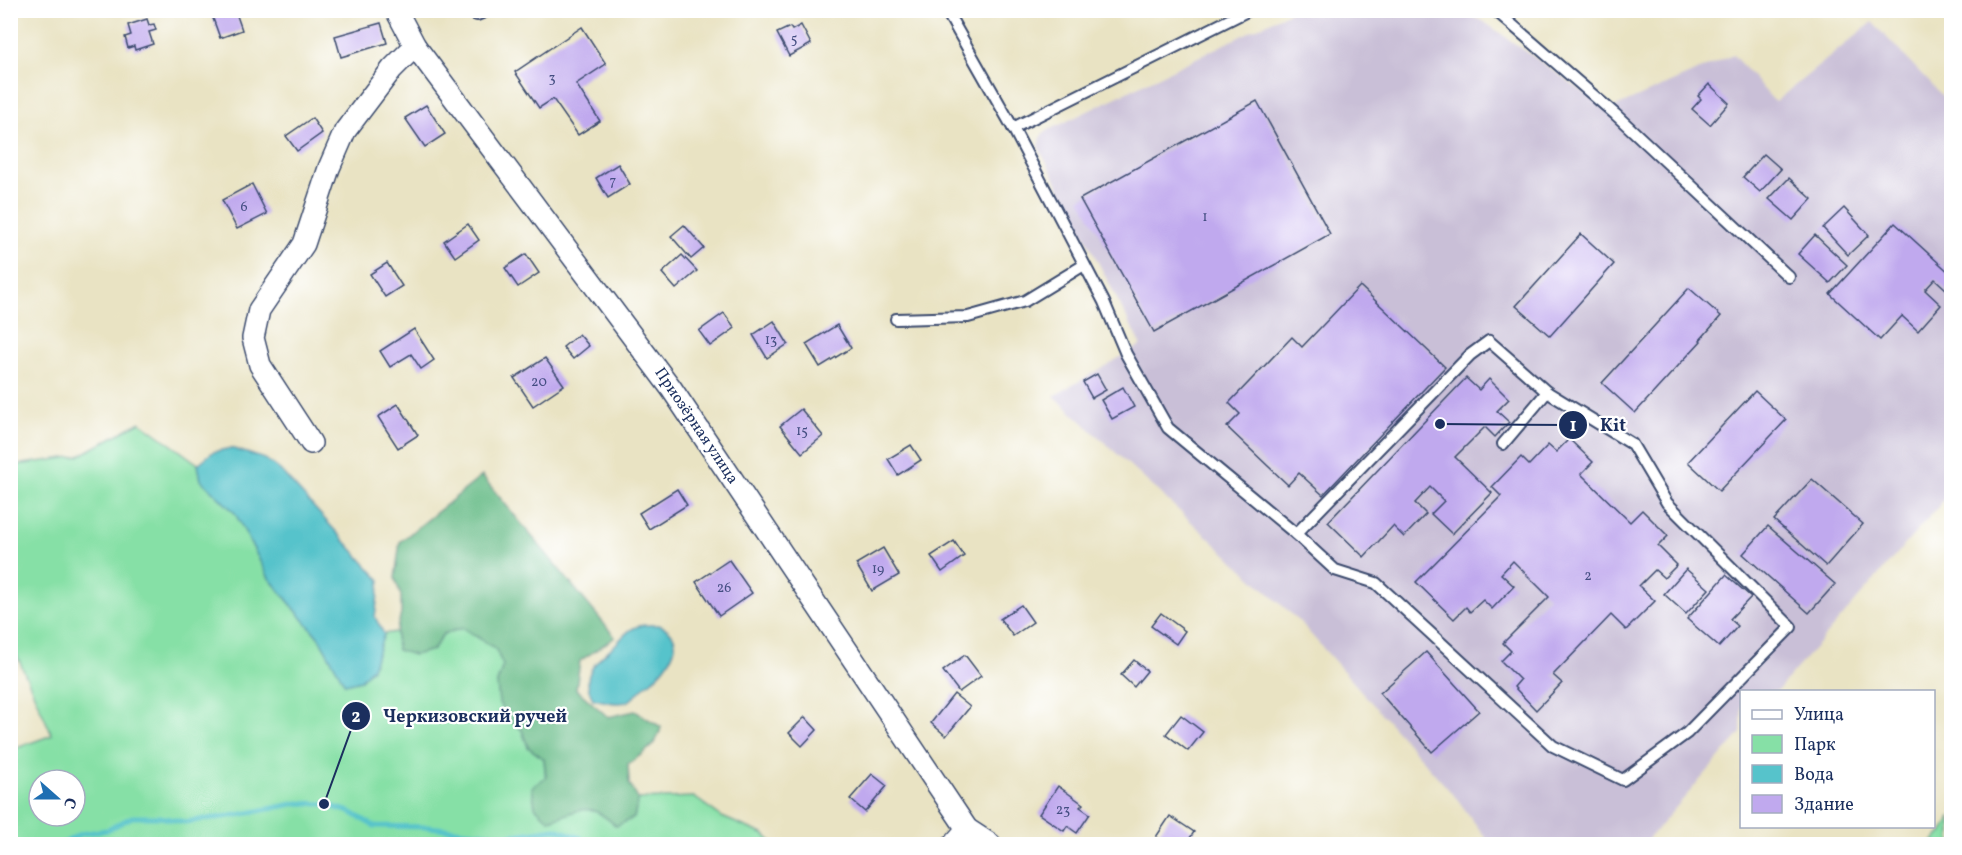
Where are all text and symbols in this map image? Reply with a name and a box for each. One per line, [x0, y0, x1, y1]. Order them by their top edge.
house number: 5 [791, 30, 797, 49]
house number: 3 [548, 69, 556, 88]
house number: 7 [610, 172, 617, 191]
house number: 6 [240, 198, 248, 217]
house number: 1 [1202, 208, 1208, 227]
house number: 13 [765, 331, 777, 350]
street label: Приозёрная улица [649, 363, 743, 489]
house number: 20 [531, 373, 547, 392]
callout: Kit [1558, 407, 1638, 443]
text: 1 [1569, 414, 1577, 439]
text: Kit [1600, 414, 1626, 439]
house number: 15 [796, 422, 808, 441]
house number: 19 [872, 560, 884, 579]
house number: 2 [1584, 567, 1592, 586]
house number: 26 [717, 579, 731, 598]
legend [1740, 690, 1935, 828]
callout: Черкизовский ручей [341, 698, 579, 734]
text: Улица [1794, 703, 1844, 728]
text: 2 [351, 705, 361, 730]
text: Черкизовский ручей [383, 705, 567, 730]
text: Парк [1794, 733, 1836, 758]
text: Вода [1794, 763, 1834, 788]
north arrow [27, 768, 87, 828]
text: Здание [1794, 793, 1854, 818]
text: С [57, 794, 81, 811]
house number: 23 [1056, 801, 1070, 820]

